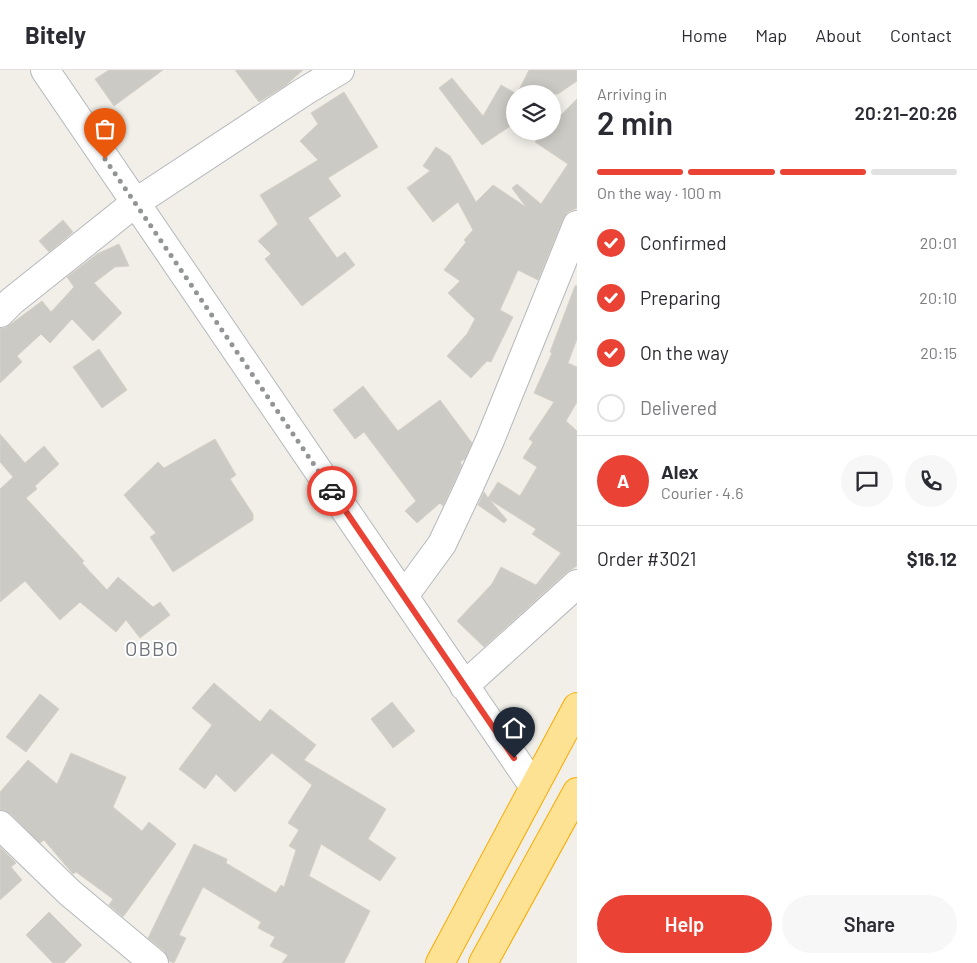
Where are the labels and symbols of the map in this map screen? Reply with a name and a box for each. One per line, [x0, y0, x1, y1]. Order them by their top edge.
pin [84, 108, 126, 159]
courier [307, 466, 357, 516]
district label: OBBO [125, 636, 179, 660]
pin [493, 707, 535, 758]

